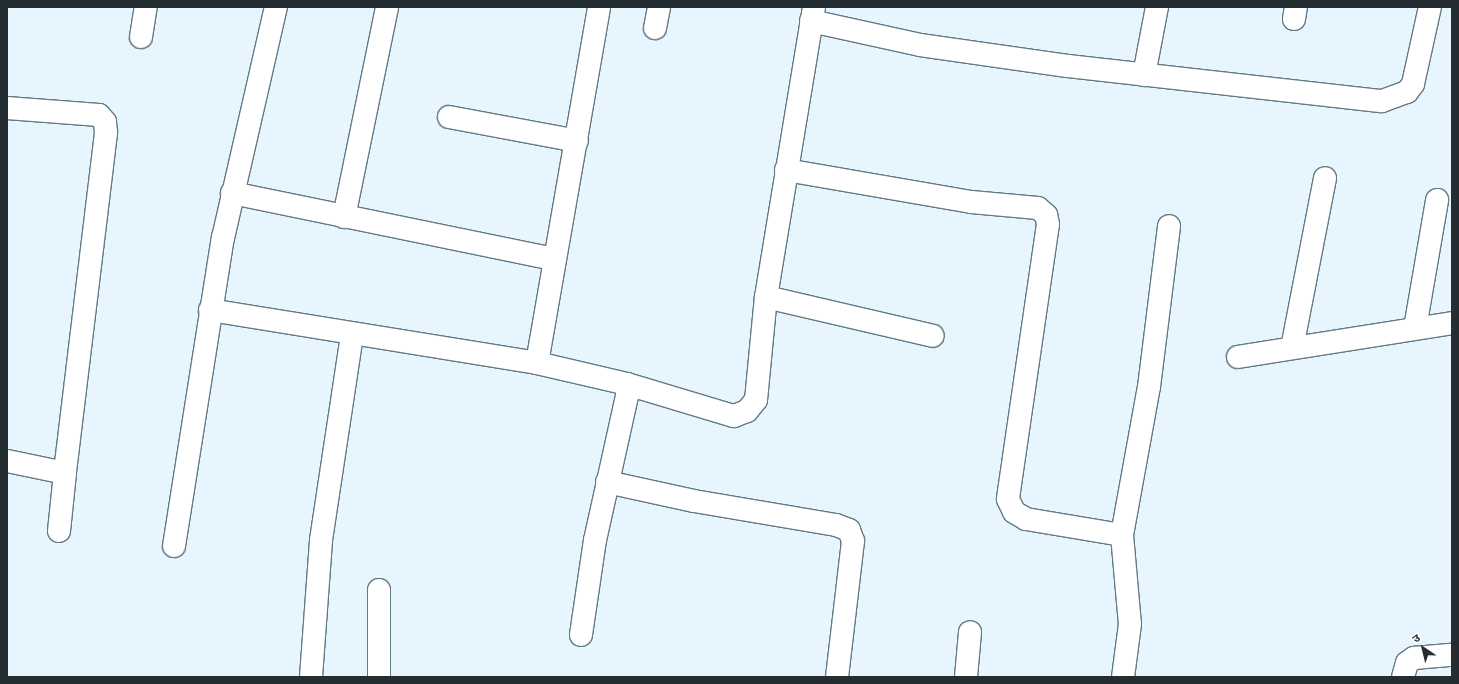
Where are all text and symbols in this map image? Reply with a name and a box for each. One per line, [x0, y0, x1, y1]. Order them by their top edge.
north arrow [1403, 628, 1443, 668]
text: उ [1409, 630, 1423, 646]

